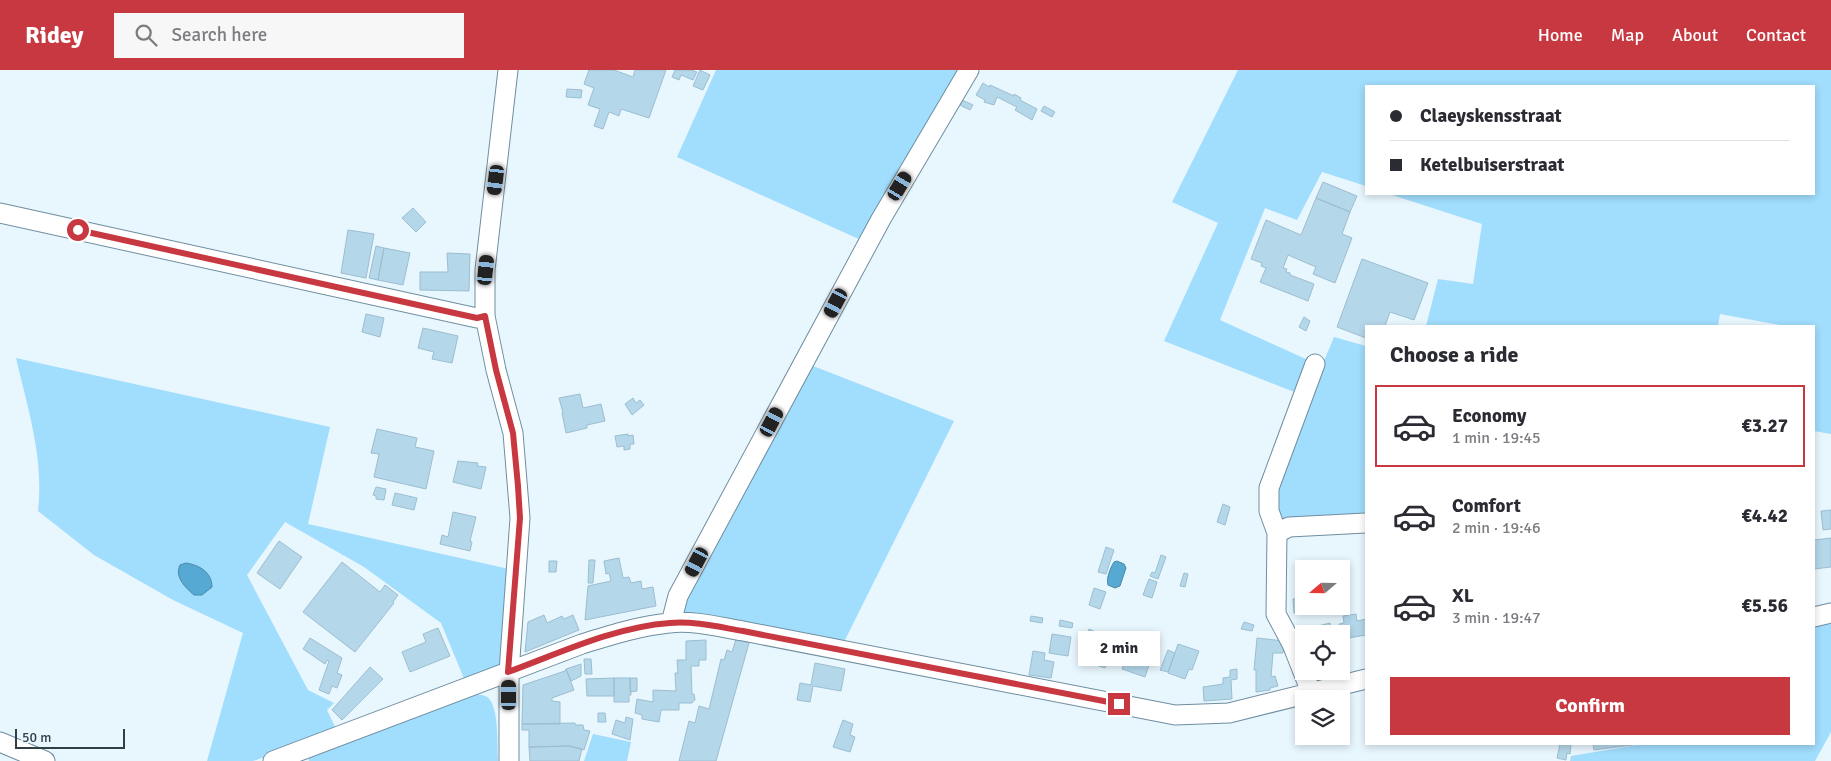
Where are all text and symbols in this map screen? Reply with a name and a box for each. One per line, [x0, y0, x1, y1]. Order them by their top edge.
search box [114, 13, 464, 58]
text: Ridey [25, 20, 84, 50]
icon: search [132, 21, 160, 49]
text: Search here [172, 23, 267, 47]
text: Home [1538, 24, 1583, 46]
text: Map [1611, 24, 1644, 46]
text: About [1672, 24, 1718, 46]
text: Contact [1746, 24, 1806, 46]
text: Claeyskensstraat [1420, 104, 1562, 128]
text: Ketelbuiserstraat [1420, 153, 1564, 177]
car [486, 164, 505, 196]
car [885, 169, 914, 203]
route start [67, 219, 89, 241]
car [476, 254, 495, 286]
car [822, 286, 849, 320]
text: Choose a ride [1390, 341, 1518, 368]
icon: car [1392, 404, 1437, 449]
text: Economy [1452, 404, 1526, 428]
car [758, 405, 785, 439]
text: €3.27 [1742, 414, 1788, 438]
text: 1 min · 19:45 [1452, 428, 1541, 448]
icon: car [1392, 494, 1437, 539]
text: Comfort [1452, 494, 1521, 518]
text: €4.42 [1742, 504, 1788, 528]
text: 2 min · 19:46 [1452, 518, 1541, 538]
car [683, 545, 710, 579]
north arrow [1295, 560, 1350, 615]
map controls [1295, 560, 1350, 745]
icon: car [1392, 584, 1437, 629]
text: XL [1452, 584, 1474, 608]
text: €5.56 [1742, 594, 1788, 618]
text: 3 min · 19:47 [1452, 608, 1541, 628]
button: locate [1295, 625, 1350, 680]
callout: 2 min [1078, 632, 1160, 666]
text: 2 min [1100, 638, 1138, 658]
button: Confirm [1390, 677, 1790, 735]
car [501, 680, 516, 710]
button: layers [1295, 690, 1350, 745]
route end [1108, 693, 1130, 715]
scale bar [15, 726, 125, 749]
text: 50 m [22, 729, 51, 746]

